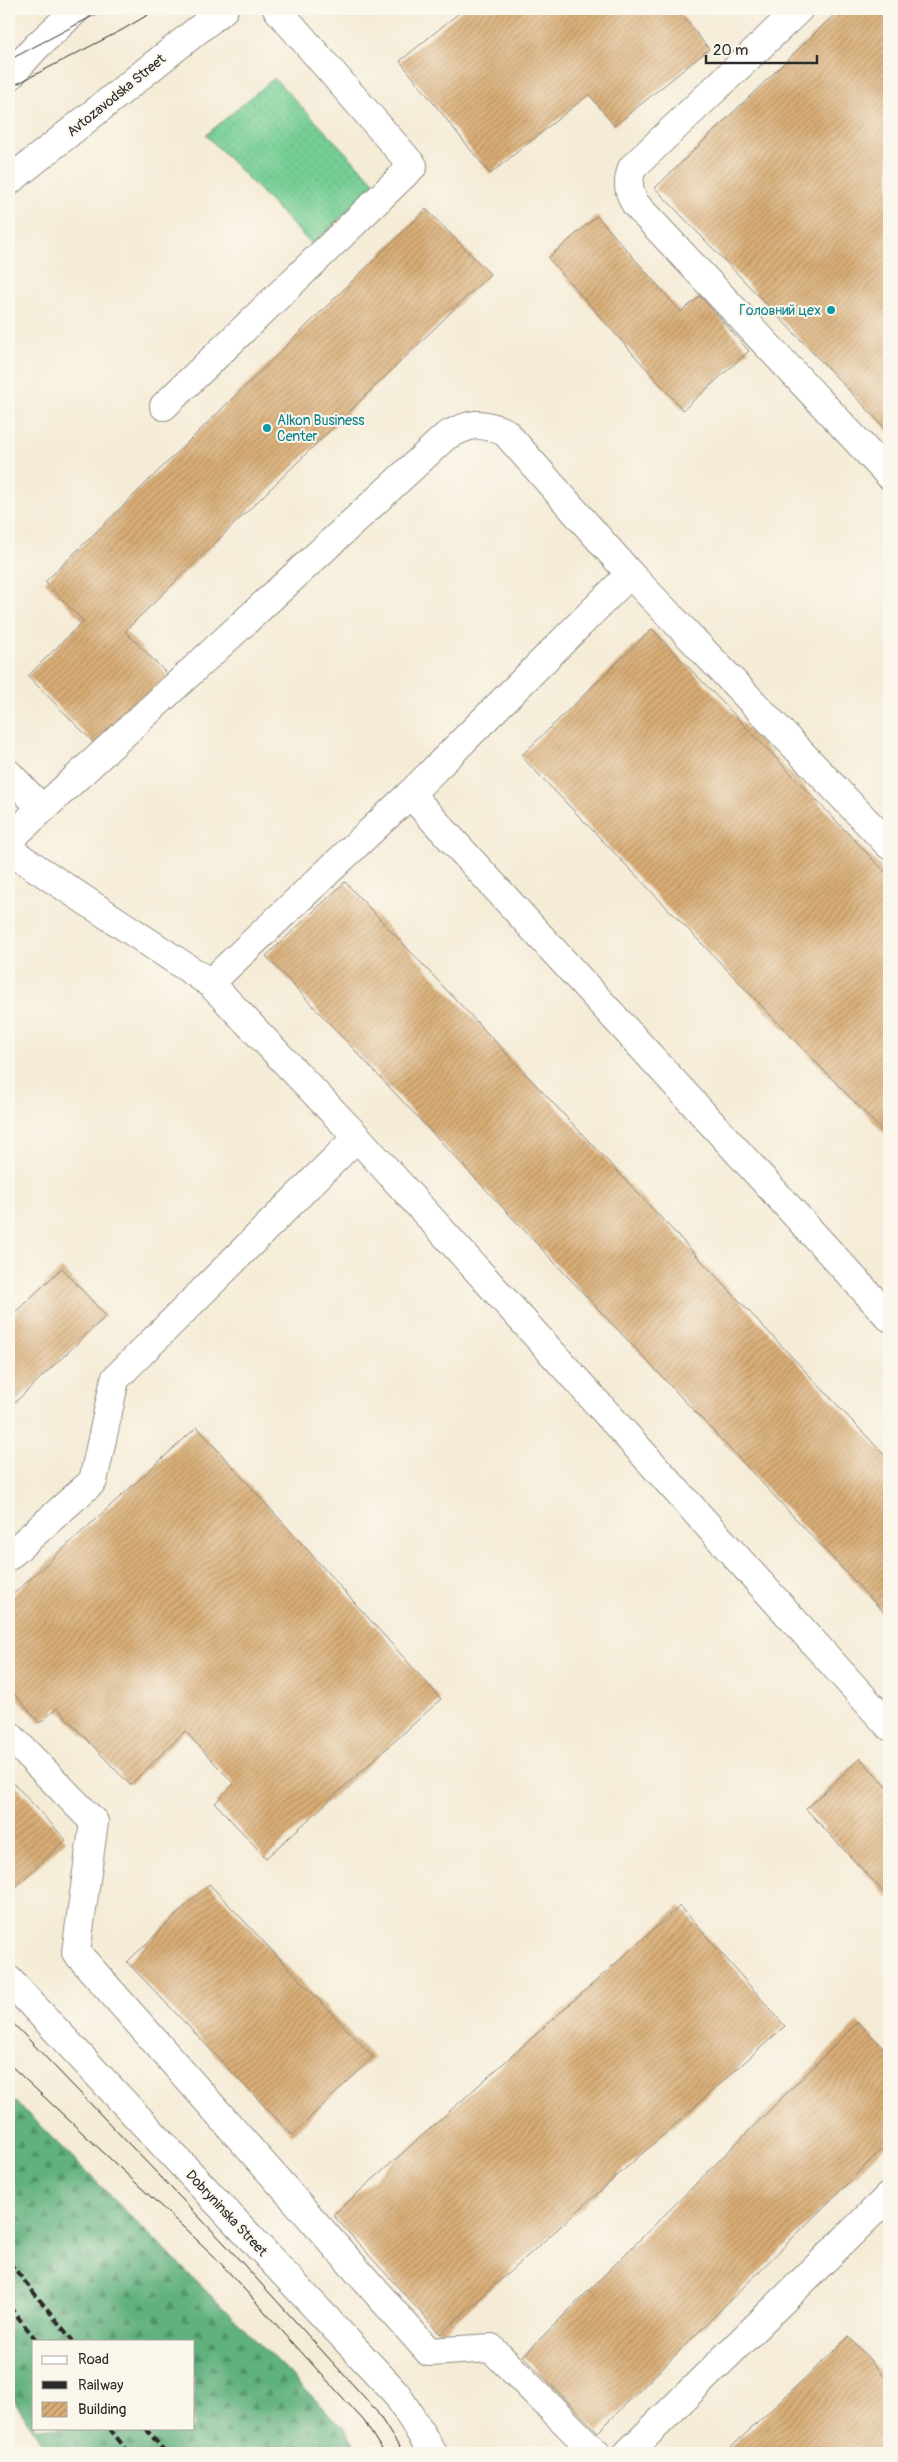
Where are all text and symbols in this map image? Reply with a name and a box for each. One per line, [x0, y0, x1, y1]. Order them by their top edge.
scale bar [706, 32, 817, 64]
text: 20 m [713, 41, 748, 60]
street label: Avtozavodska Street [64, 50, 169, 140]
place label: Головний цех [739, 302, 821, 319]
marker: Головний цех [825, 304, 837, 316]
place label: Alkon Business Center [277, 412, 365, 445]
marker: Alkon Business Center [261, 422, 273, 434]
street label: Dobryninska Street [182, 2167, 271, 2260]
legend [32, 2340, 195, 2430]
text: Road [78, 2350, 109, 2369]
text: Railway [78, 2376, 124, 2395]
text: Building [78, 2400, 126, 2419]

